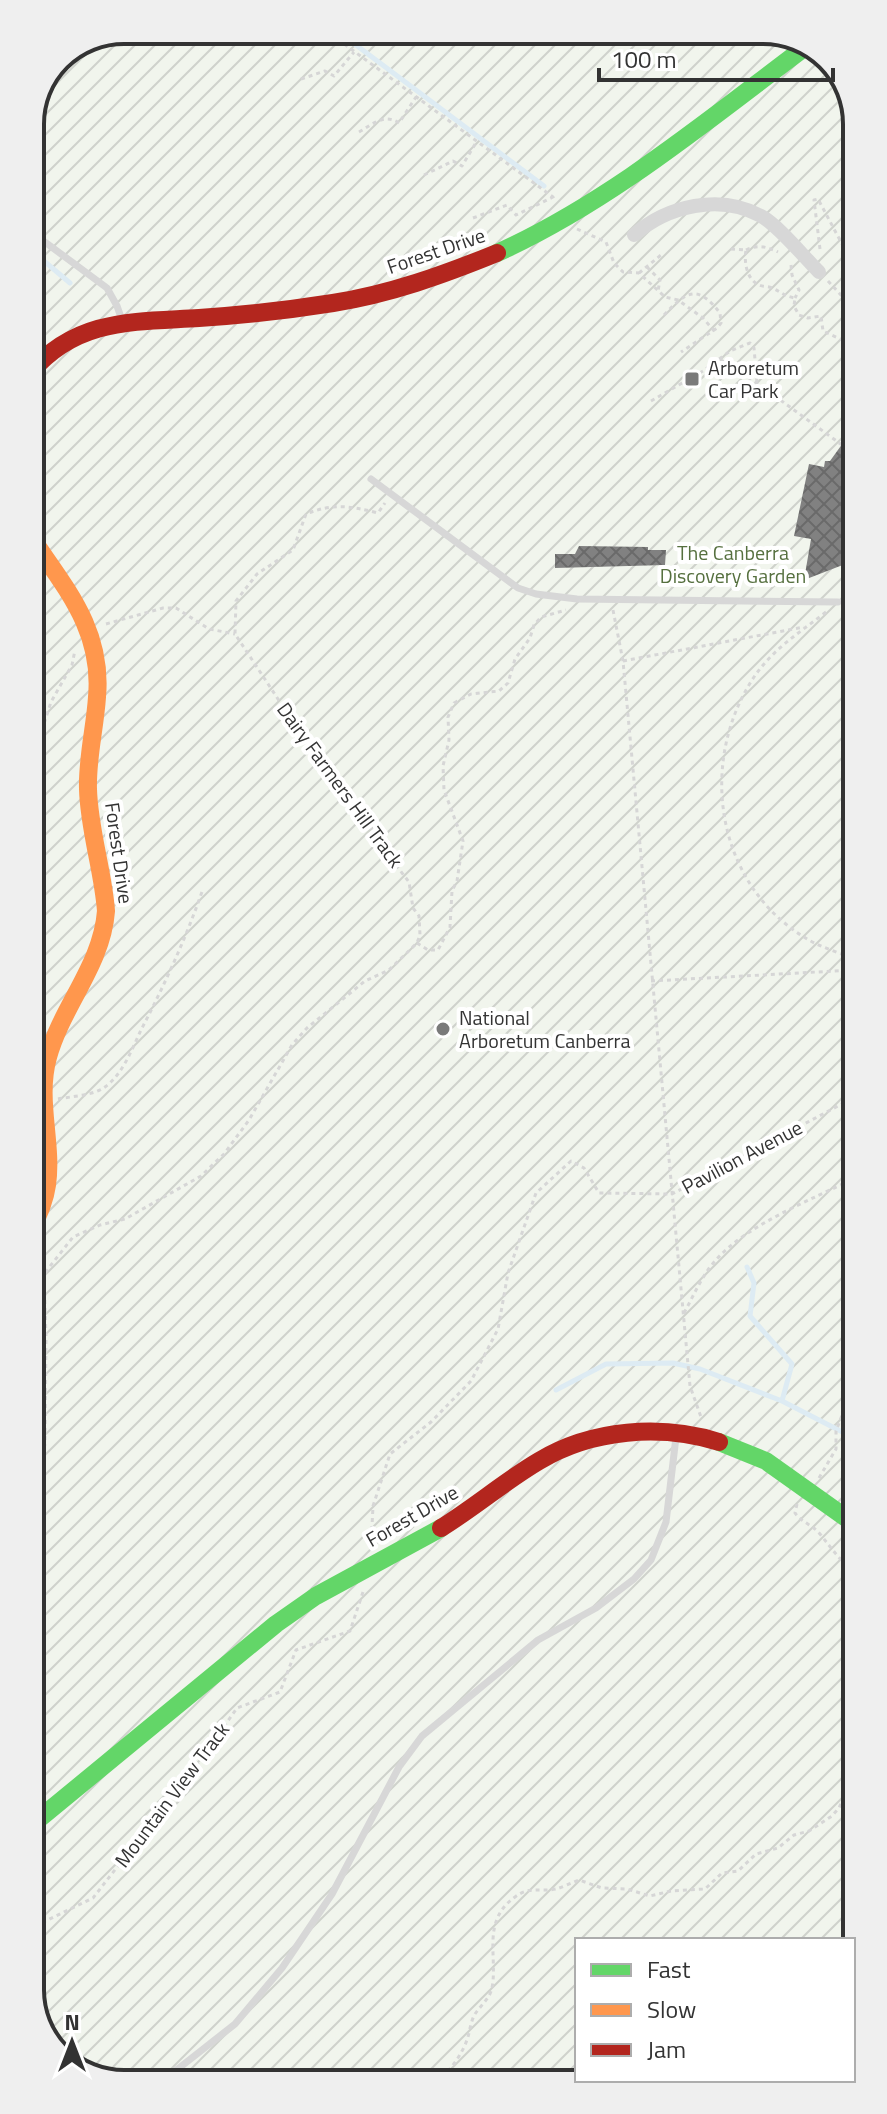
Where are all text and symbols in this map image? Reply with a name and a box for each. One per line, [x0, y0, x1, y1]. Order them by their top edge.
scale bar [599, 32, 833, 82]
text: 100 m [611, 41, 677, 77]
street label: Forest Drive [383, 219, 489, 282]
place label: Arboretum Car Park [708, 352, 799, 406]
marker: Arboretum Car Park [683, 370, 701, 388]
park label: The Canberra Discovery Garden [660, 537, 806, 591]
street label: Dairy Farmers Hill Track [270, 695, 411, 874]
street label: Forest Drive [97, 800, 142, 906]
place label: National Arboretum Canberra [459, 1002, 631, 1056]
marker: National Arboretum Canberra [434, 1020, 452, 1038]
street label: Pavilion Avenue [676, 1112, 808, 1201]
street label: Forest Drive [360, 1477, 464, 1554]
street label: Mountain View Track [107, 1715, 237, 1874]
legend [575, 1938, 855, 2082]
text: Fast [647, 1951, 691, 1987]
text: Slow [647, 1991, 696, 2027]
north arrow [32, 2002, 112, 2082]
text: N [64, 2005, 80, 2039]
text: Jam [647, 2031, 686, 2067]

